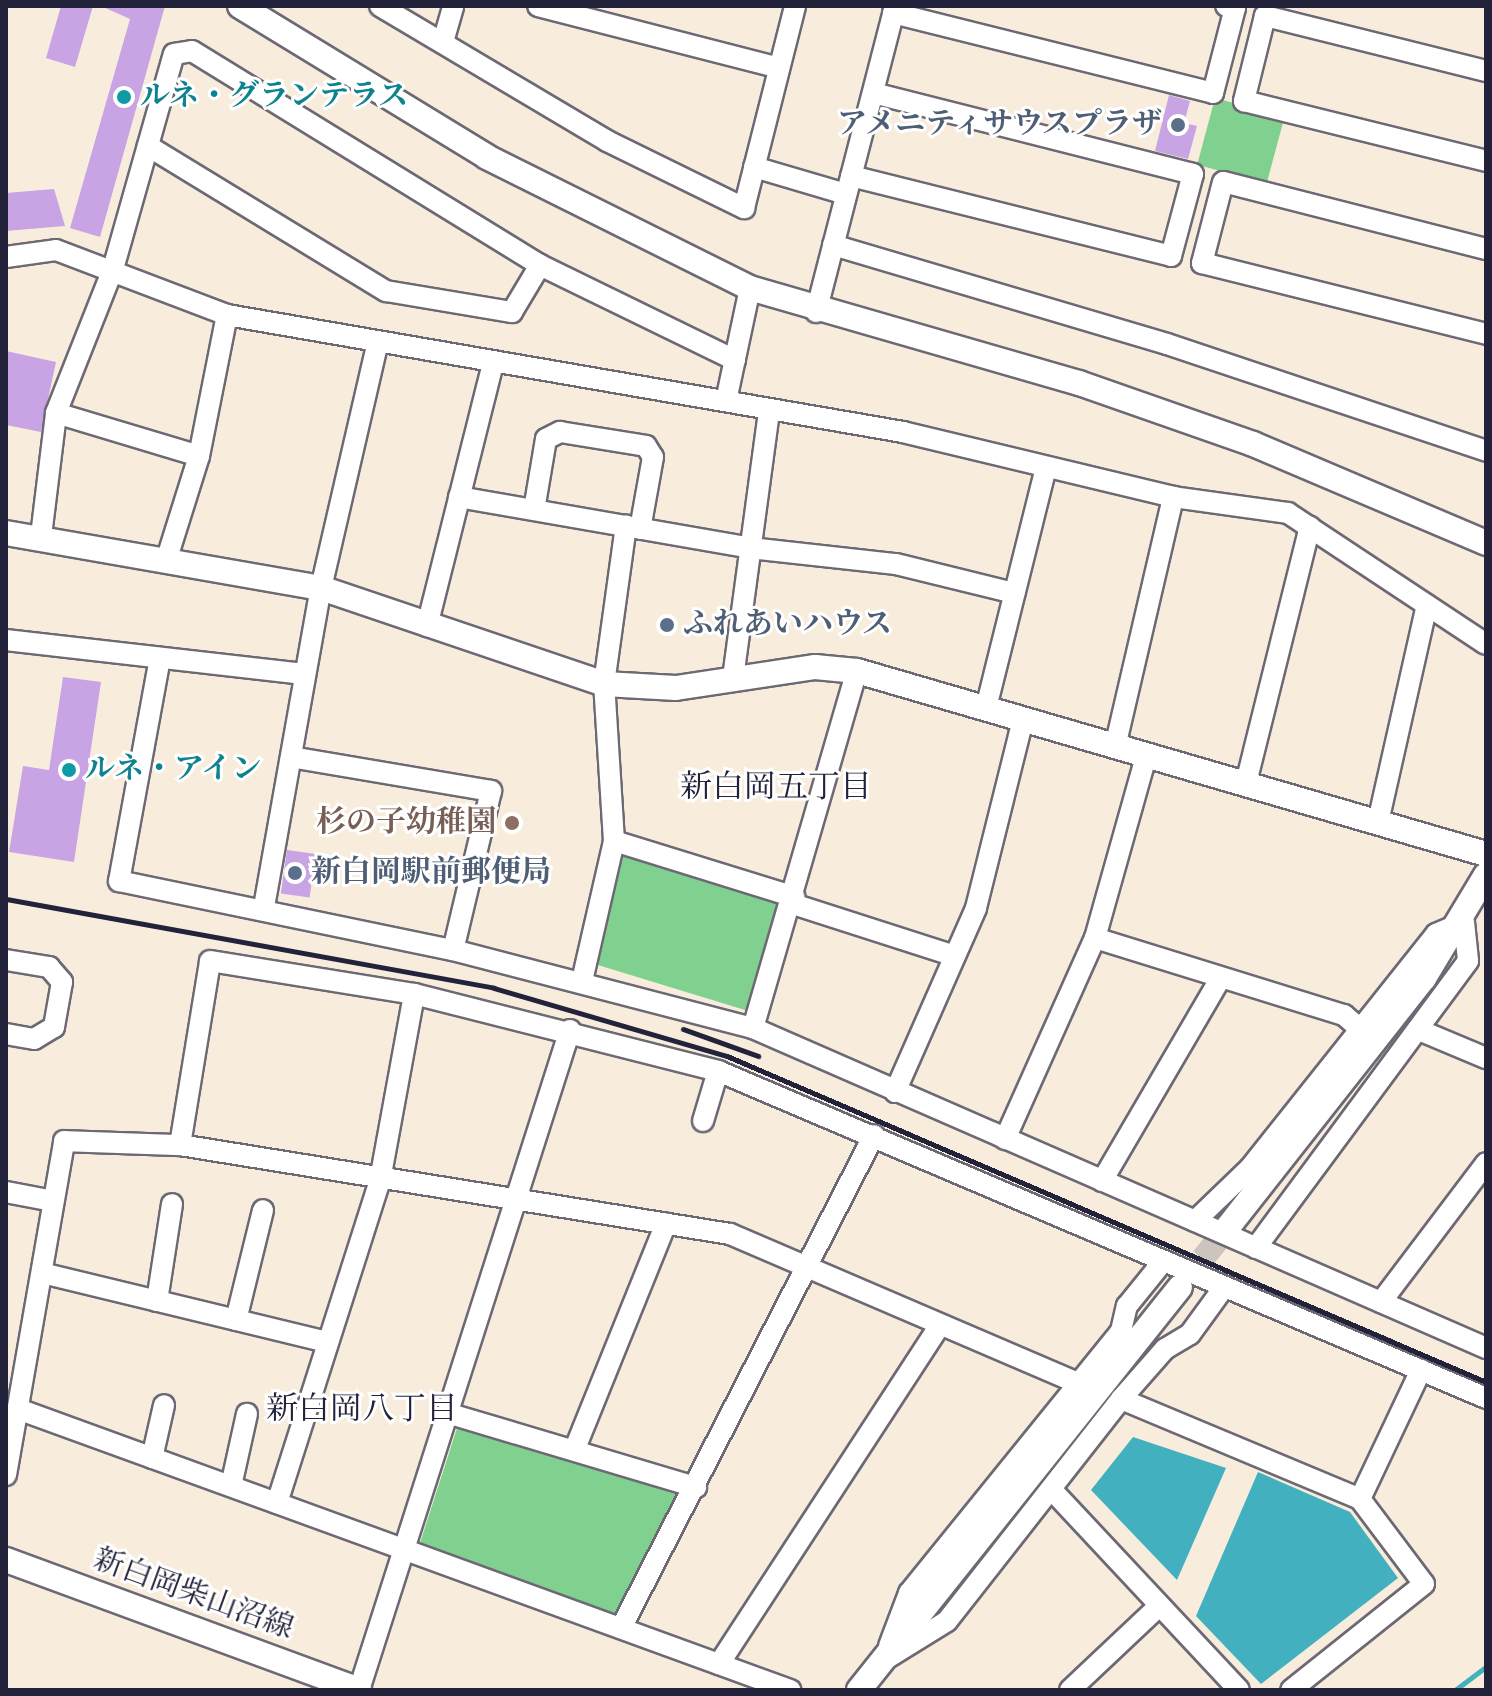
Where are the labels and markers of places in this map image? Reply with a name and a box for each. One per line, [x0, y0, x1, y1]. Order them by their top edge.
place label: ルネ・グランテラス [140, 79, 410, 115]
marker: ルネ・グランテラス [115, 88, 133, 106]
place label: アメニティサウスプラザ [832, 107, 1162, 143]
marker: アメニティサウスプラザ [1169, 116, 1187, 134]
place label: ふれあいハウス [683, 607, 893, 643]
marker: ふれあいハウス [658, 616, 676, 634]
place label: ルネ・アイン [85, 752, 265, 788]
marker: ルネ・アイン [60, 761, 78, 779]
place label: 杉の子幼稚園 [316, 805, 496, 841]
marker: 杉の子幼稚園 [503, 814, 521, 832]
place label: 新白岡駅前郵便局 [311, 855, 551, 891]
marker: 新白岡駅前郵便局 [286, 864, 304, 882]

